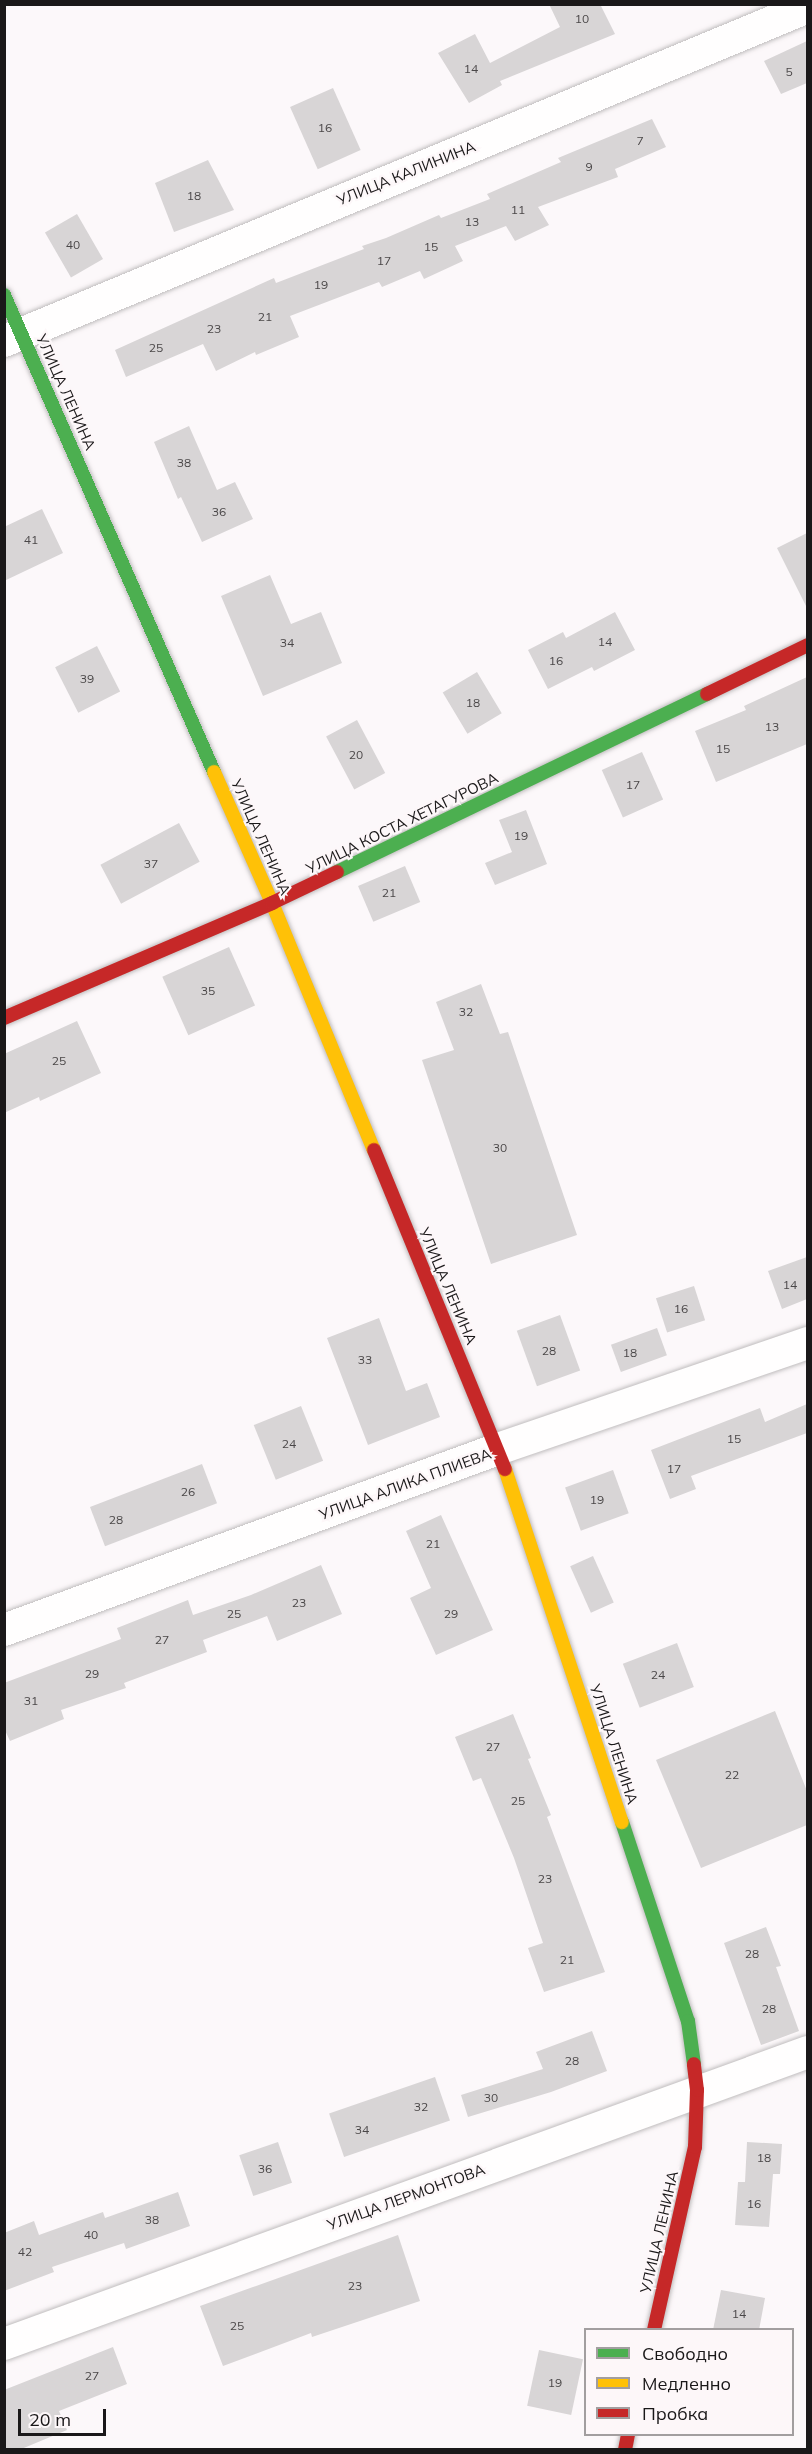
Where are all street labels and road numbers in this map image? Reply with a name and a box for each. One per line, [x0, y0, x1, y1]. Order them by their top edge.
street label: УЛИЦА КАЛИНИНА [334, 137, 478, 209]
street label: УЛИЦА ЛЕНИНА [32, 331, 100, 453]
street label: УЛИЦА КОСТА ХЕТАГУРОВА [303, 769, 501, 877]
street label: УЛИЦА ЛЕНИНА [227, 776, 295, 898]
street label: УЛИЦА ЛЕНИНА [415, 1225, 481, 1347]
street label: УЛИЦА АЛИКА ПЛИЕВА [317, 1444, 493, 1524]
street label: УЛИЦА ЛЕНИНА [586, 1682, 642, 1806]
street label: УЛИЦА ЛЕРМОНТОВА [325, 2160, 487, 2234]
street label: УЛИЦА ЛЕНИНА [636, 2169, 682, 2295]

